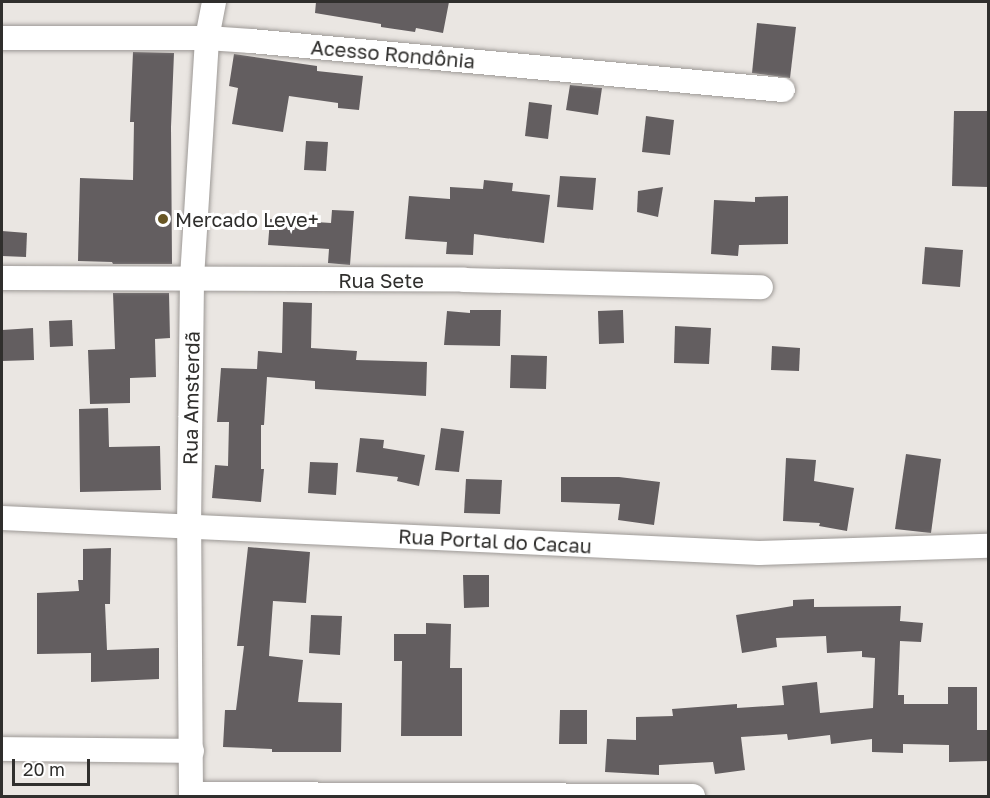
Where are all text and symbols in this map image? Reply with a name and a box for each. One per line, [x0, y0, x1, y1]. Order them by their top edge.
street label: Acesso Rondônia [310, 35, 476, 73]
place label: Mercado Leve+ [175, 207, 319, 231]
marker: Mercado Leve+ [156, 212, 170, 226]
street label: Rua Sete [338, 268, 424, 292]
street label: Rua Amsterdã [178, 331, 204, 465]
street label: Rua Portal do Cacau [398, 524, 592, 558]
scale bar [15, 747, 93, 785]
text: 20 m [23, 758, 65, 780]

